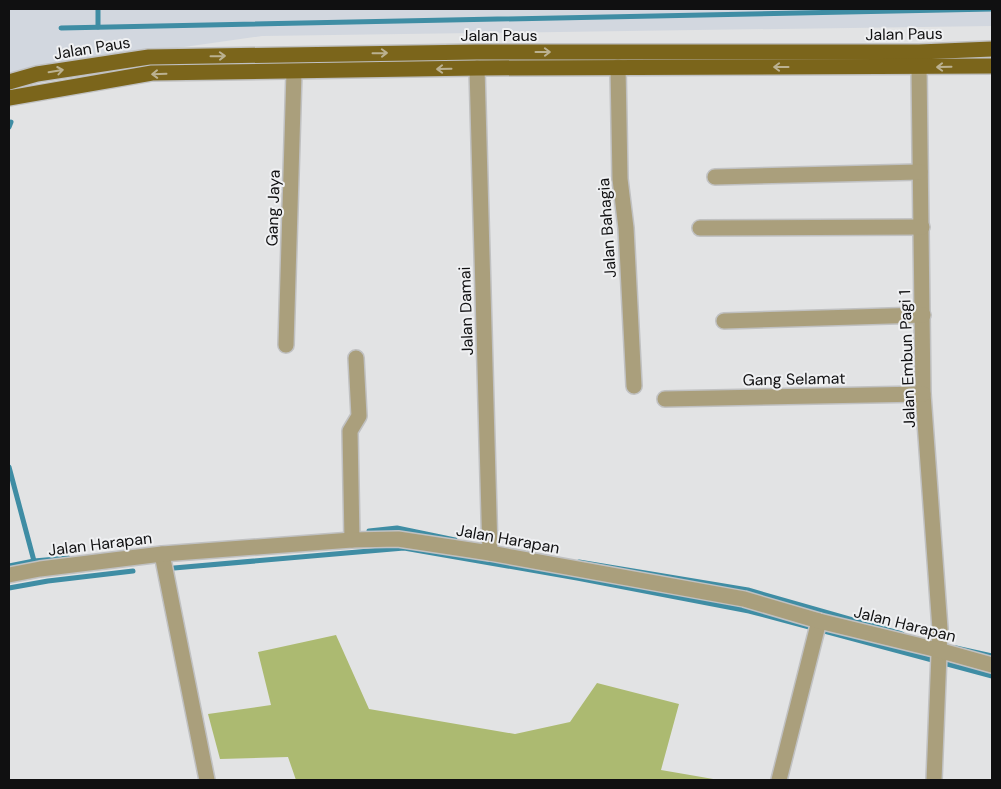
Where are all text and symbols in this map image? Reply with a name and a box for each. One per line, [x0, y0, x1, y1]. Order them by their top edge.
street label: Jalan Paus [865, 23, 943, 45]
street label: Jalan Paus [460, 25, 538, 46]
street label: Jalan Paus [52, 32, 132, 64]
one-way arrow [534, 47, 550, 57]
one-way arrow [372, 49, 388, 58]
one-way arrow [209, 51, 225, 61]
one-way arrow [773, 62, 790, 72]
one-way arrow [936, 62, 952, 72]
one-way arrow [436, 64, 452, 74]
one-way arrow [48, 66, 64, 76]
one-way arrow [151, 69, 167, 78]
street label: Gang Jaya [261, 169, 285, 247]
street label: Jalan Bahagia [593, 177, 621, 279]
street label: Jalan Damai [454, 266, 478, 356]
street label: Jalan Embun Pagi 1 [894, 290, 920, 428]
street label: Gang Selamat [742, 368, 846, 390]
street label: Jalan Harapan [455, 520, 561, 558]
street label: Jalan Harapan [47, 527, 153, 561]
street label: Jalan Harapan [852, 601, 958, 647]

